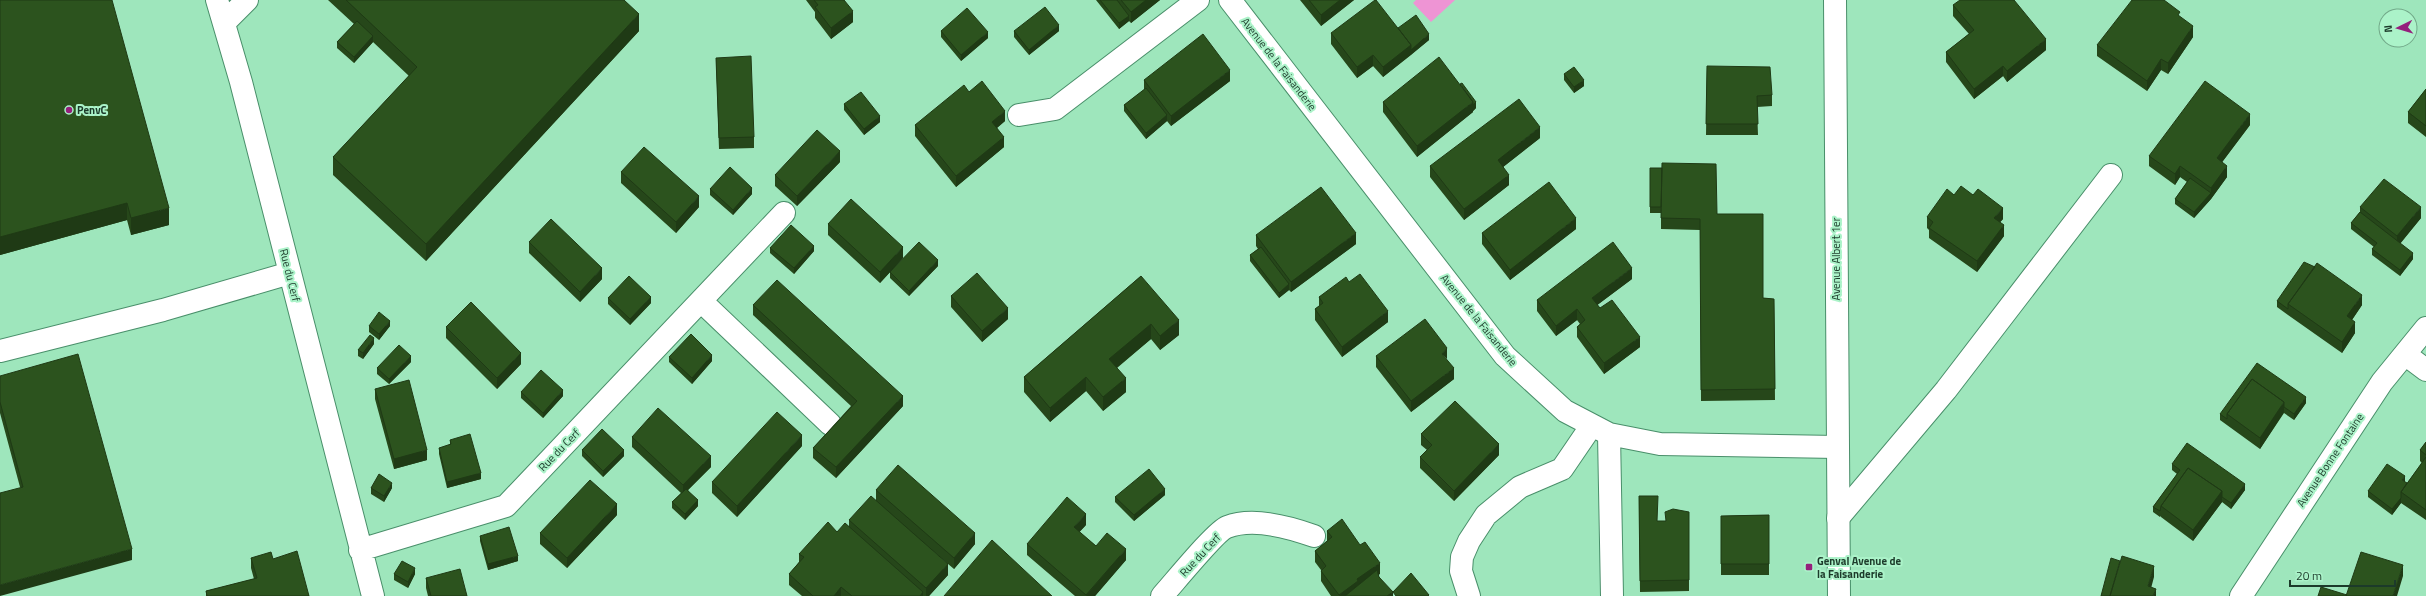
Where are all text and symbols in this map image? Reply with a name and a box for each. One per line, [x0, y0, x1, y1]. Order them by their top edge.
north arrow [2378, 8, 2418, 48]
street label: Avenue de la Faisanderie [1238, 14, 1321, 114]
text: N [2380, 24, 2396, 33]
place label: PenvC [77, 102, 107, 118]
marker: PenvC [64, 105, 74, 115]
street label: Avenue Albert 1er [1828, 217, 1844, 300]
street label: Rue du Cerf [276, 247, 304, 303]
street label: Avenue de la Faisanderie [1437, 271, 1521, 370]
street label: Avenue Bonne Fontaine [2293, 410, 2368, 510]
street label: Rue du Cerf [535, 425, 584, 475]
street label: Rue du Cerf [1176, 530, 1224, 580]
place label: Genval Avenue de la Faisanderie [1817, 553, 1902, 582]
marker: Genval Avenue de la Faisanderie [1804, 562, 1814, 572]
scale bar [2290, 562, 2395, 588]
text: 20 m [2296, 566, 2322, 585]

